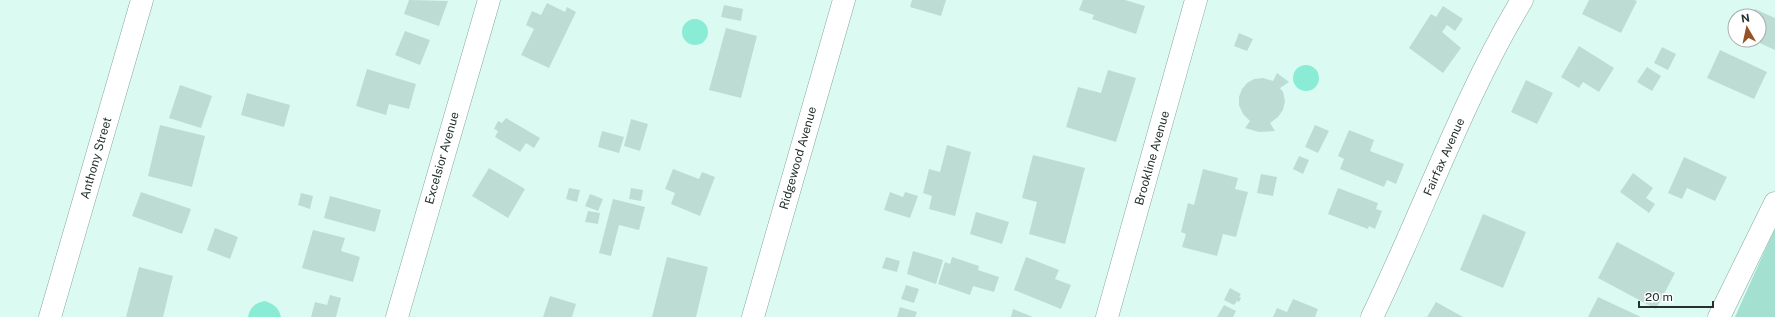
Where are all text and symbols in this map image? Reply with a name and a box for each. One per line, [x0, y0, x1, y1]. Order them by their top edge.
north arrow [1727, 8, 1767, 48]
text: N [1740, 12, 1751, 25]
street label: Ridgewood Avenue [777, 105, 819, 211]
street label: Brookline Avenue [1132, 109, 1172, 207]
street label: Excelsior Avenue [422, 110, 462, 206]
street label: Anthony Street [78, 115, 114, 201]
street label: Fairfax Avenue [1421, 116, 1467, 198]
scale bar [1639, 283, 1713, 309]
text: 20 m [1645, 290, 1673, 304]

